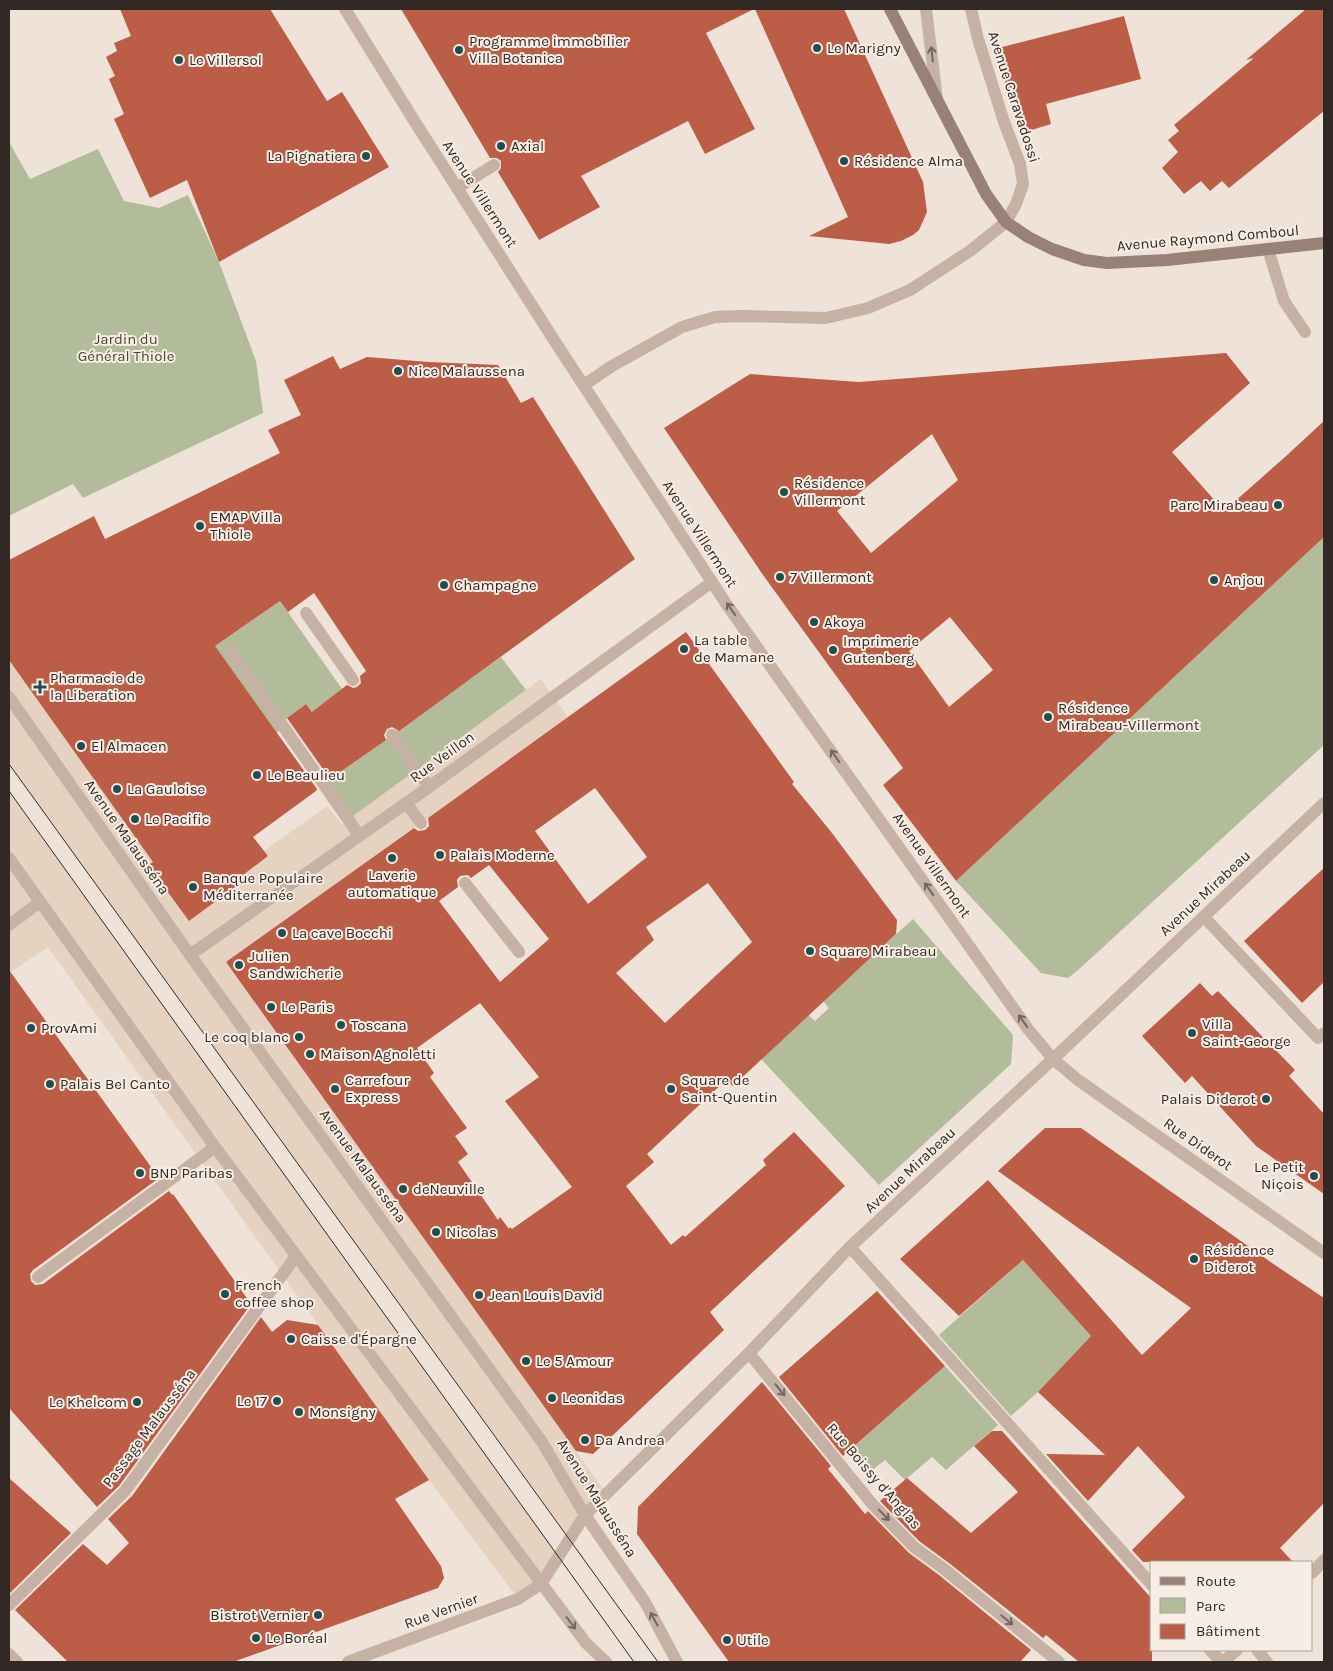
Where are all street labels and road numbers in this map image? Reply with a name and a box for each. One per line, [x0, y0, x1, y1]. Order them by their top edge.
street label: Avenue Caravadossi [984, 29, 1044, 165]
street label: Avenue Villermont [439, 137, 522, 251]
street label: Avenue Raymond Comboul [1116, 221, 1300, 255]
street label: Avenue Villermont [659, 477, 742, 591]
street label: Rue Veillon [406, 728, 478, 786]
street label: Avenue Malausséna [81, 776, 173, 898]
street label: Avenue Villermont [889, 809, 975, 921]
street label: Avenue Mirabeau [1156, 846, 1254, 940]
street label: Avenue Malausséna [316, 1106, 410, 1226]
street label: Rue Diderot [1160, 1114, 1236, 1174]
street label: Avenue Mirabeau [861, 1123, 959, 1217]
street label: Passage Malausséna [99, 1365, 199, 1491]
street label: Rue Boissy d'Anglas [823, 1419, 925, 1533]
street label: Avenue Malausséna [553, 1435, 641, 1561]
street label: Rue Vernier [402, 1589, 481, 1633]

